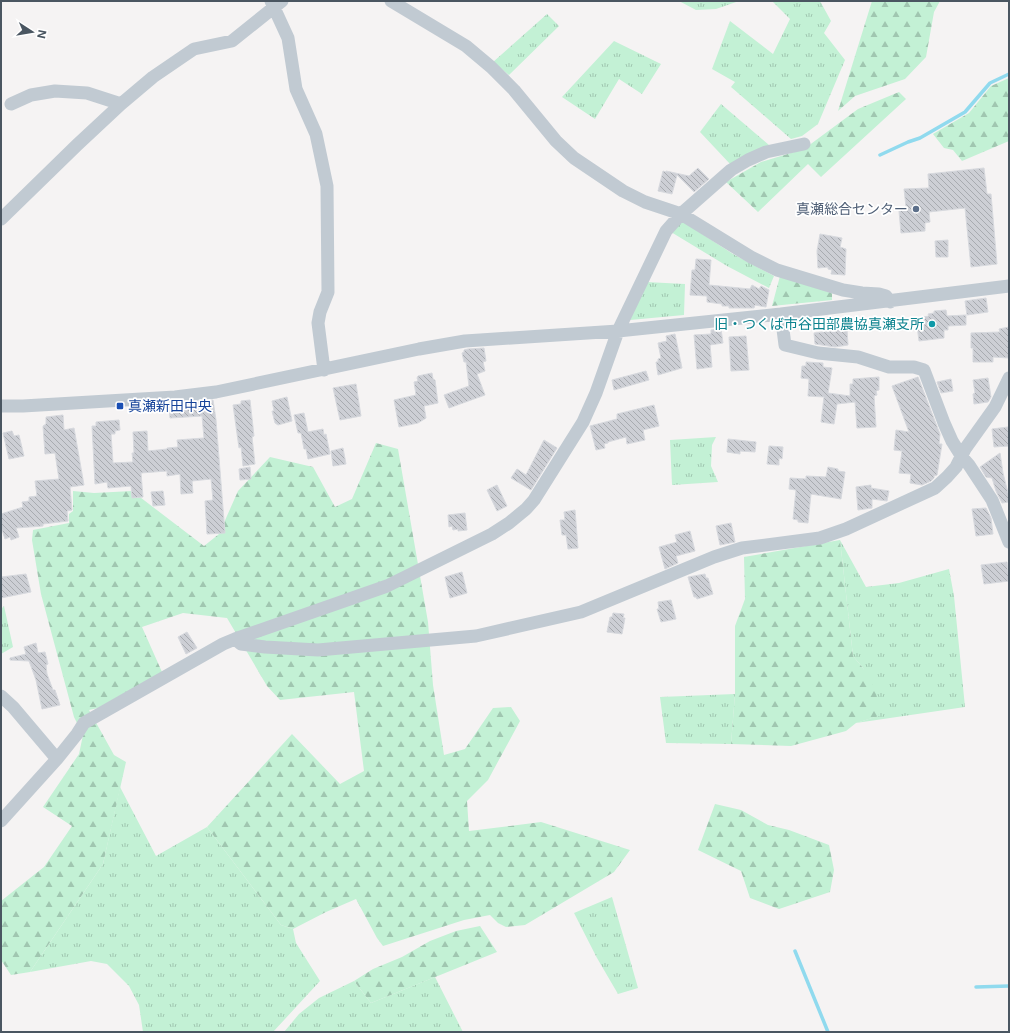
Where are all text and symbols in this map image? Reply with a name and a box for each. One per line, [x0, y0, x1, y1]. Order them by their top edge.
north arrow [12, 12, 52, 52]
text: N [34, 29, 50, 40]
place label: 真瀬総合センター [796, 200, 908, 217]
marker: 真瀬総合センター [911, 204, 921, 214]
place label: 旧・つくば市谷田部農協真瀬支所 [714, 315, 924, 332]
marker: 旧・つくば市谷田部農協真瀬支所 [927, 319, 937, 329]
place label: 真瀬新田中央 [128, 397, 212, 414]
marker: 真瀬新田中央 [115, 401, 125, 411]

